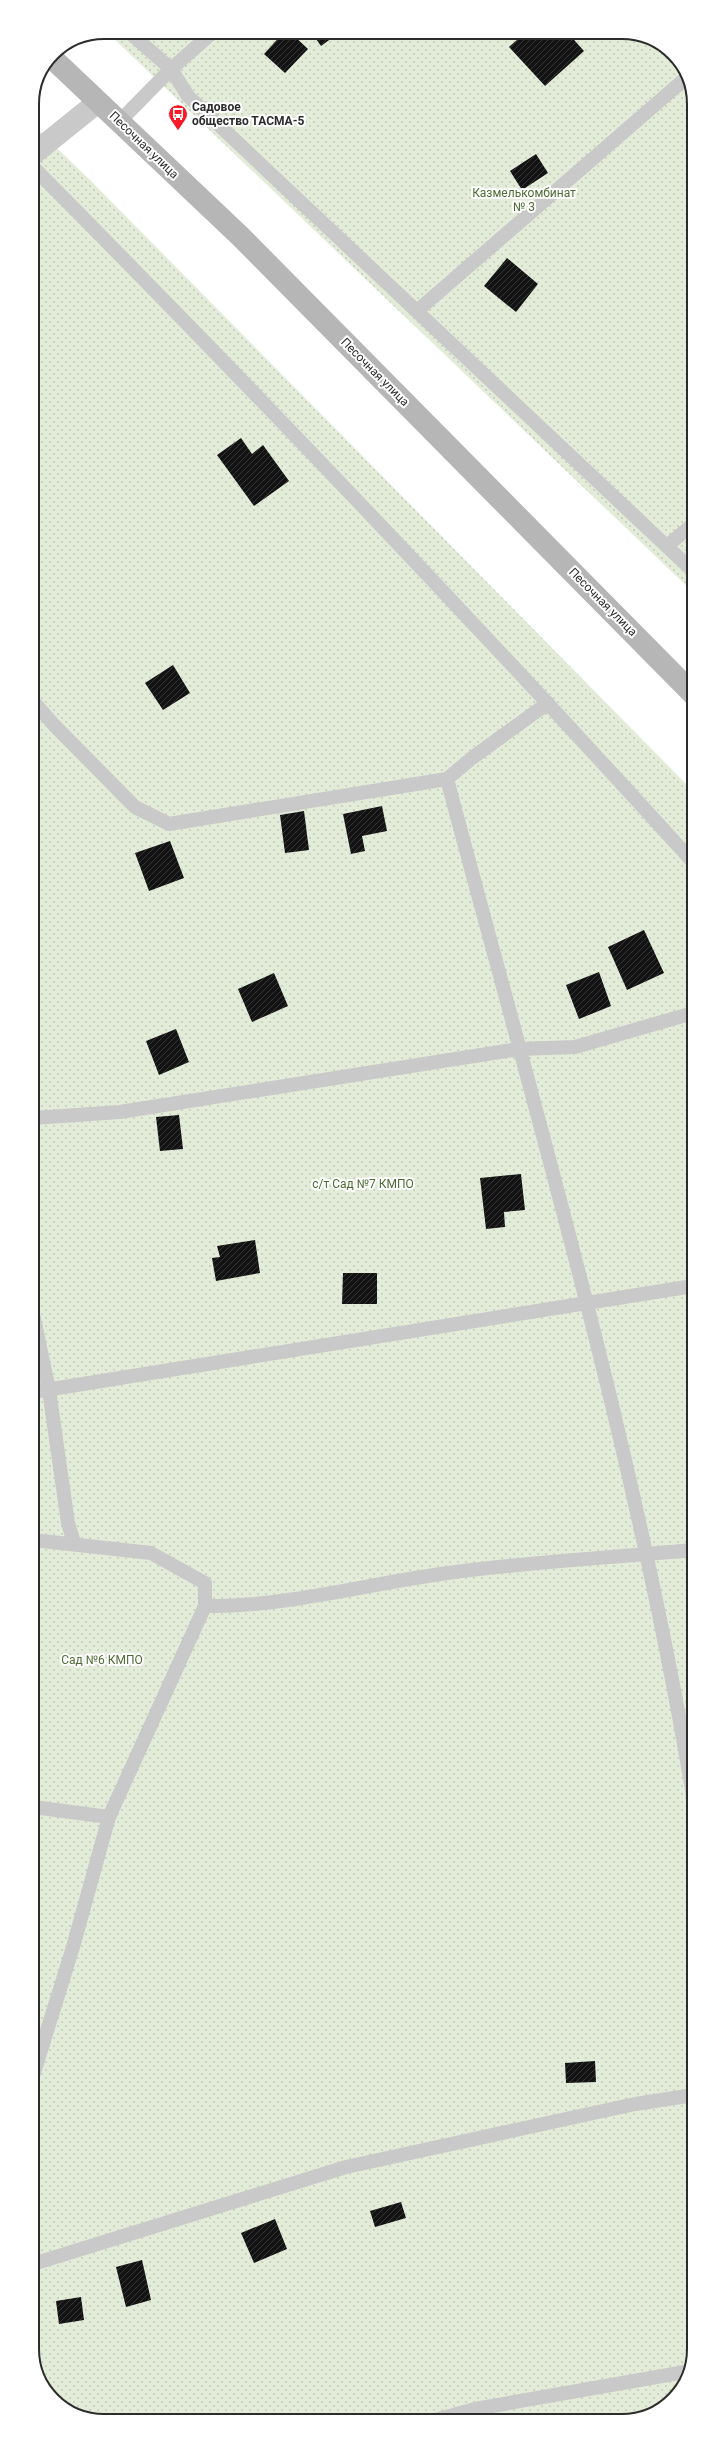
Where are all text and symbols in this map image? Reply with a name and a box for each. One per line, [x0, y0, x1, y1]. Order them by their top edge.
place label: Садовое общество ТАСМА-5 [192, 100, 304, 128]
bus stop icon: Садовое общество ТАСМА-5 [167, 103, 189, 131]
street label: Песочная улица [107, 109, 181, 181]
park label: Казмелькомбинат № 3 [472, 186, 576, 214]
street label: Песочная улица [338, 335, 412, 409]
street label: Песочная улица [566, 565, 640, 639]
park label: с/т Сад №7 КМПО [312, 1177, 414, 1191]
park label: Сад №6 КМПО [61, 1653, 143, 1667]

